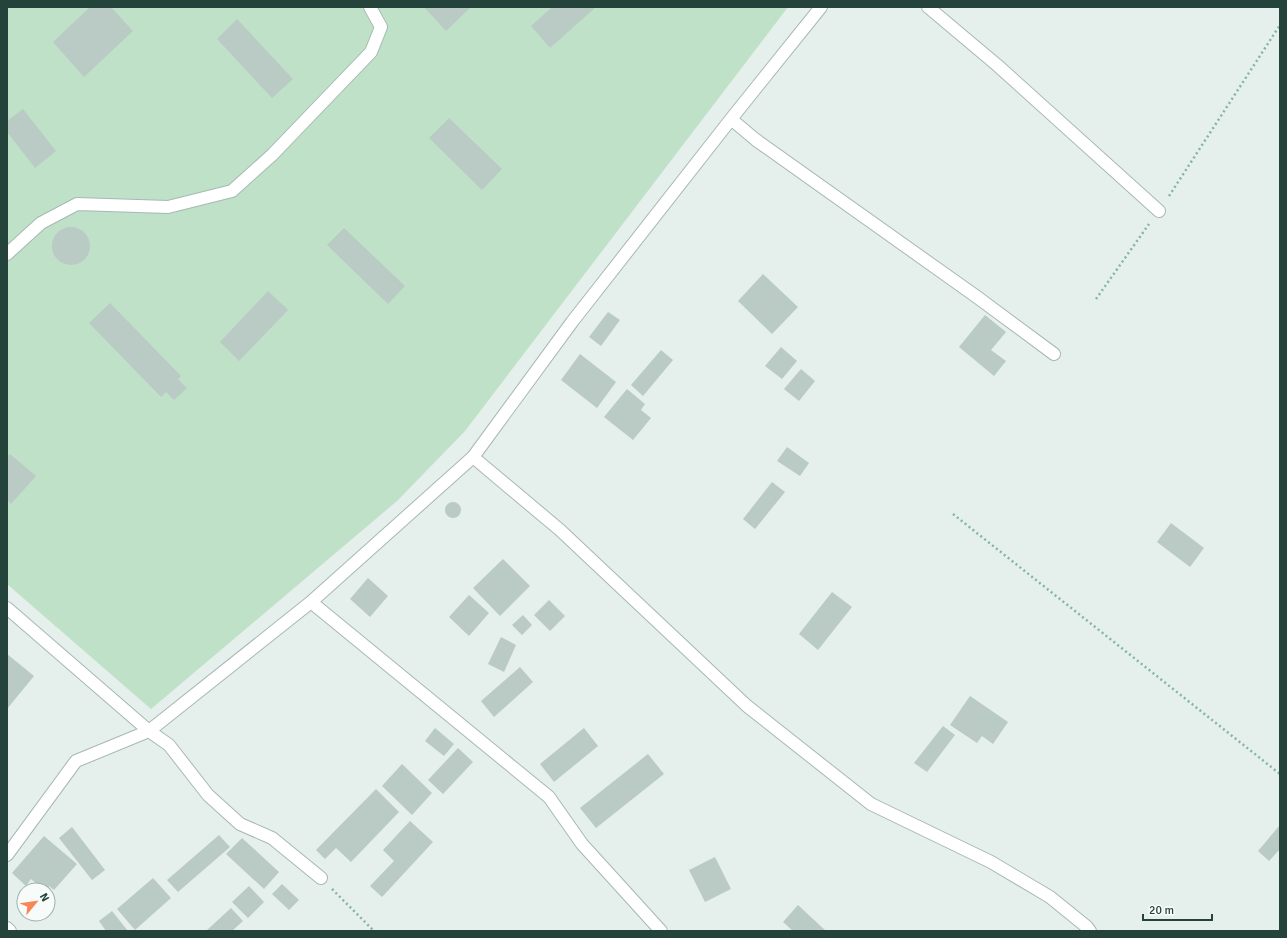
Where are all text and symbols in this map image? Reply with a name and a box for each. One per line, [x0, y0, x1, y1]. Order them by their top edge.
north arrow [16, 882, 56, 922]
text: N [37, 891, 52, 904]
scale bar [1143, 896, 1212, 922]
text: 20 m [1149, 903, 1174, 918]

